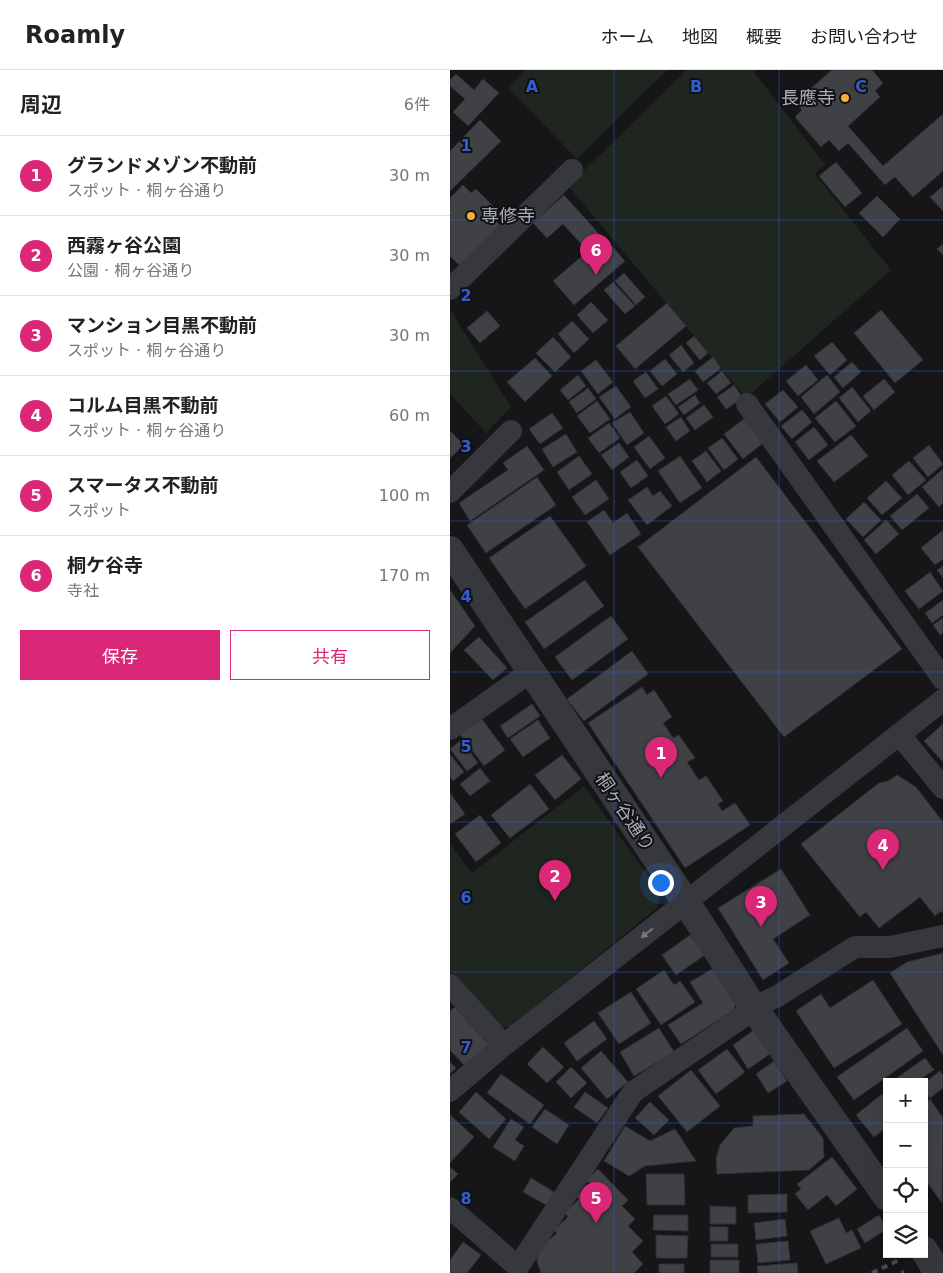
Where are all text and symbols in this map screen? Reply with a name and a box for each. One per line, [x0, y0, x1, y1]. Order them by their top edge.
text: Roamly [25, 21, 125, 49]
text: ホーム [601, 26, 654, 47]
text: 地図 [682, 26, 718, 47]
text: 概要 [746, 26, 782, 47]
text: お問い合わせ [810, 26, 918, 47]
text: A [526, 77, 539, 96]
text: B [690, 77, 702, 96]
text: C [855, 77, 867, 96]
place label: 長應寺 [781, 87, 835, 108]
marker: 長應寺 [839, 92, 851, 104]
text: 周辺 [20, 93, 62, 117]
text: 6件 [404, 95, 430, 114]
text: 1 [460, 136, 472, 155]
text: グランドメゾン不動前 [67, 154, 257, 176]
text: 1 [30, 166, 42, 185]
text: 30 m [389, 166, 430, 185]
text: スポット · 桐ヶ谷通り [67, 181, 226, 200]
place label: 専修寺 [481, 205, 535, 226]
marker: 専修寺 [465, 210, 477, 222]
text: 西霧ヶ谷公園 [67, 234, 181, 256]
pin: 6 [580, 234, 612, 275]
text: 2 [30, 246, 42, 265]
text: 30 m [389, 246, 430, 265]
text: 公園 · 桐ヶ谷通り [67, 261, 194, 280]
text: 2 [460, 286, 472, 305]
text: マンション目黒不動前 [67, 314, 257, 336]
text: 3 [30, 326, 42, 345]
text: 30 m [389, 326, 430, 345]
text: スポット · 桐ヶ谷通り [67, 341, 226, 360]
text: コルム目黒不動前 [67, 394, 219, 416]
text: 4 [30, 406, 42, 425]
text: 60 m [389, 406, 430, 425]
text: スポット · 桐ヶ谷通り [67, 421, 226, 440]
text: 3 [460, 437, 472, 456]
text: スマータス不動前 [67, 474, 218, 496]
text: 5 [30, 486, 42, 505]
text: 100 m [379, 486, 430, 505]
text: スポット [67, 501, 131, 520]
text: 桐ケ谷寺 [67, 554, 143, 576]
text: 6 [30, 566, 42, 585]
text: 170 m [379, 566, 430, 585]
text: 寺社 [67, 581, 99, 600]
text: 4 [460, 587, 472, 606]
button: 保存 [20, 630, 220, 680]
button: 共有 [230, 630, 430, 680]
text: 5 [460, 737, 472, 756]
pin: 1 [645, 737, 677, 778]
street label: 桐ヶ谷通り [592, 769, 659, 855]
pin: 4 [867, 829, 899, 870]
pin: 2 [539, 860, 571, 901]
your location [648, 870, 674, 896]
pin: 3 [745, 886, 777, 927]
text: 6 [460, 888, 472, 907]
one-way arrow [641, 927, 654, 938]
text: 7 [460, 1038, 472, 1057]
map controls [883, 1078, 928, 1258]
button: + [883, 1078, 928, 1123]
button: − [883, 1123, 928, 1168]
button: locate [883, 1168, 928, 1213]
pin: 5 [580, 1182, 612, 1223]
text: 8 [460, 1189, 472, 1208]
button: layers [883, 1213, 928, 1258]

